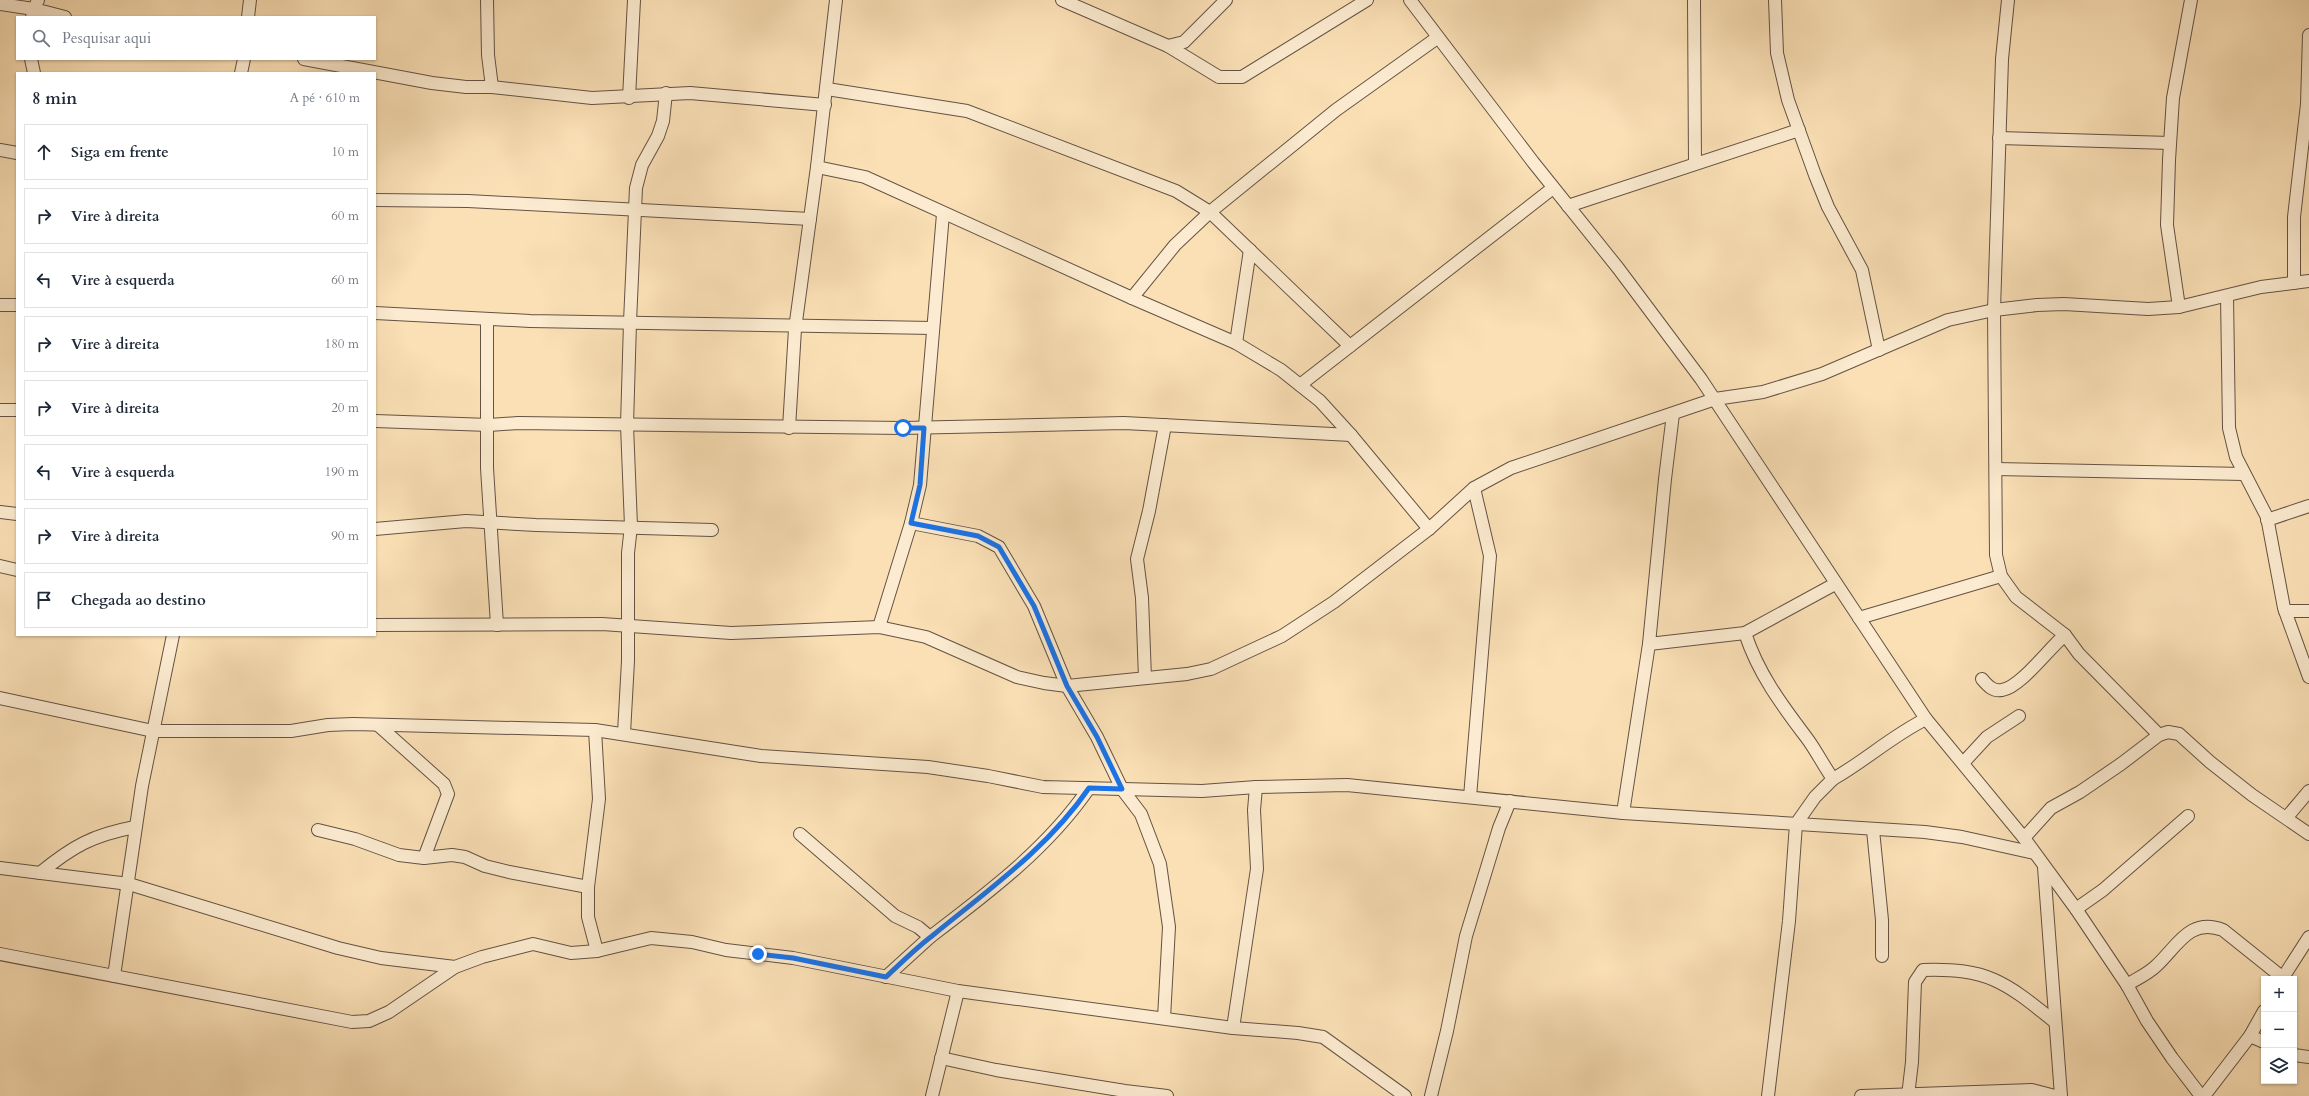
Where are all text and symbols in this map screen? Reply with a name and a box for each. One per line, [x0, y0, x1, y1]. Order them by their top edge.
search box [16, 16, 376, 60]
icon: search [30, 27, 52, 49]
text: Pesquisar aqui [62, 28, 151, 48]
text: 8 min [32, 87, 77, 110]
text: A pé · 610 m [290, 89, 360, 107]
icon: ahead [33, 141, 55, 163]
text: Siga em frente [71, 142, 169, 162]
text: 10 m [331, 143, 359, 161]
icon: right [33, 205, 55, 227]
text: Vire à direita [71, 206, 159, 226]
text: 60 m [331, 207, 359, 225]
icon: left [33, 269, 55, 291]
text: Vire à esquerda [71, 270, 175, 290]
text: 60 m [331, 271, 359, 289]
icon: right [33, 333, 55, 355]
text: Vire à direita [71, 334, 159, 354]
text: 180 m [325, 335, 359, 353]
icon: right [33, 397, 55, 419]
text: Vire à direita [71, 398, 159, 418]
text: 20 m [331, 399, 359, 417]
route start [894, 419, 912, 437]
icon: left [33, 461, 55, 483]
text: Vire à esquerda [71, 462, 175, 482]
text: 190 m [325, 463, 359, 481]
icon: right [33, 525, 55, 547]
text: Vire à direita [71, 526, 159, 546]
text: 90 m [331, 527, 359, 545]
icon: arrive [33, 589, 55, 611]
text: Chegada ao destino [71, 590, 206, 610]
route end [749, 945, 767, 963]
map controls [2261, 976, 2297, 1084]
button: + [2261, 976, 2297, 1012]
button: − [2261, 1012, 2297, 1048]
button: layers [2261, 1048, 2297, 1084]

